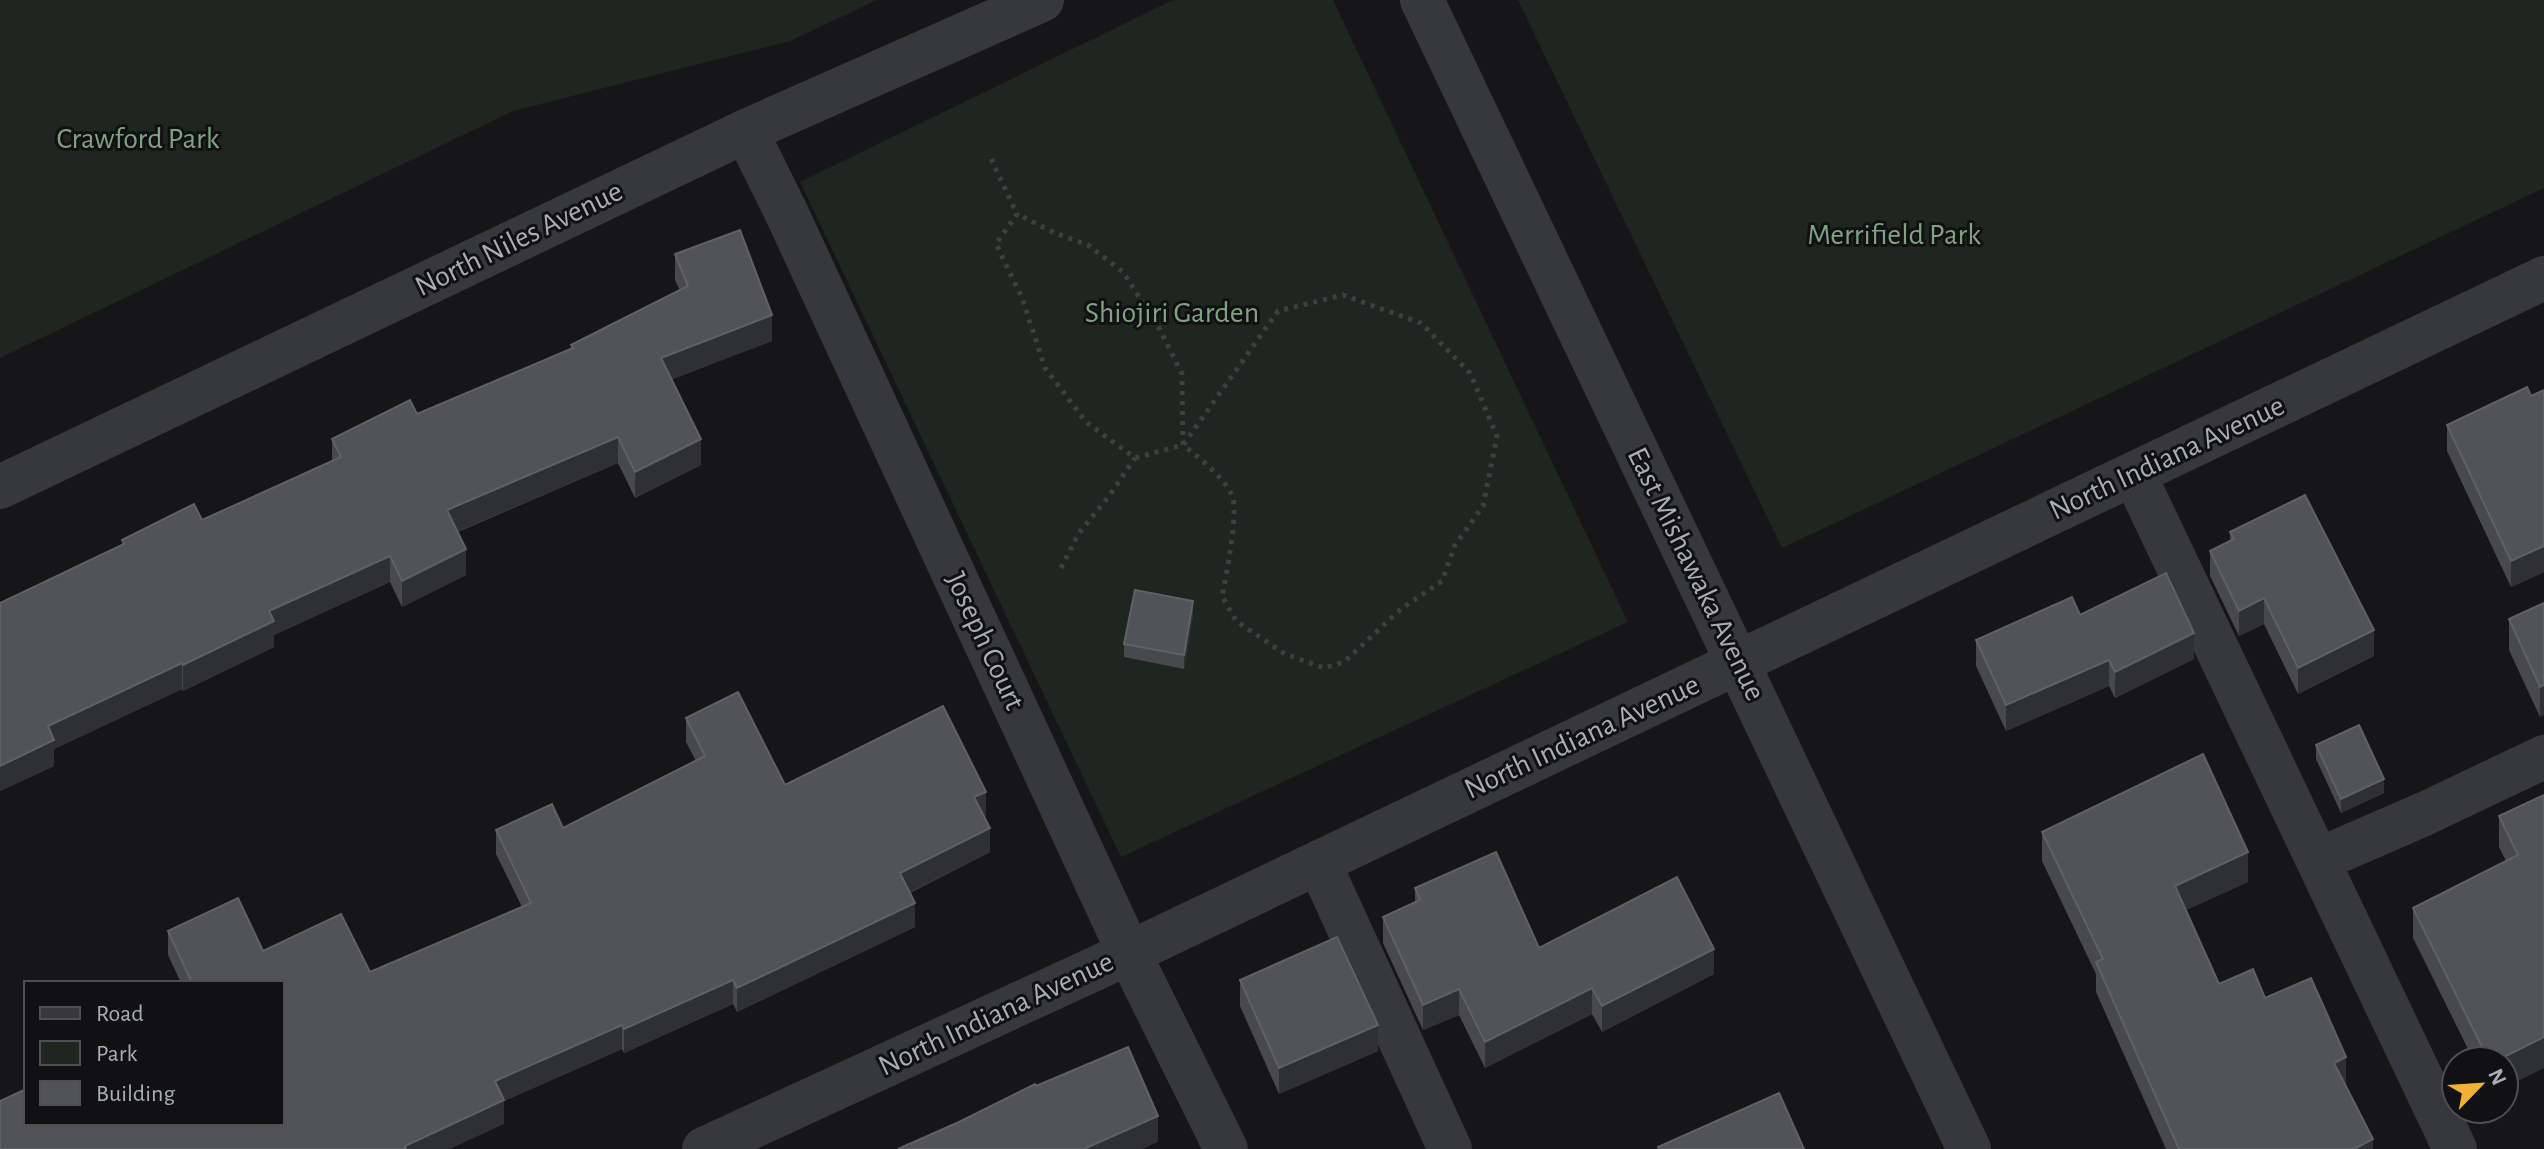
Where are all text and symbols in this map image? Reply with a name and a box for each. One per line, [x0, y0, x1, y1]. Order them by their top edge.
park label: Crawford Park [57, 124, 220, 154]
street label: North Niles Avenue [411, 176, 627, 302]
park label: Merrifield Park [1807, 220, 1981, 250]
park label: Shiojiri Garden [1085, 298, 1259, 328]
street label: North Indiana Avenue [2045, 390, 2289, 526]
street label: East Mishawaka Avenue [1622, 443, 1770, 705]
street label: Joseph Court [940, 568, 1030, 715]
street label: North Indiana Avenue [1460, 669, 1704, 805]
street label: North Indiana Avenue [874, 946, 1118, 1082]
legend [24, 981, 284, 1125]
text: Road [96, 1002, 144, 1026]
text: Park [96, 1042, 137, 1066]
north arrow [2440, 1045, 2520, 1125]
text: N [2484, 1065, 2510, 1089]
text: Building [96, 1082, 175, 1106]

